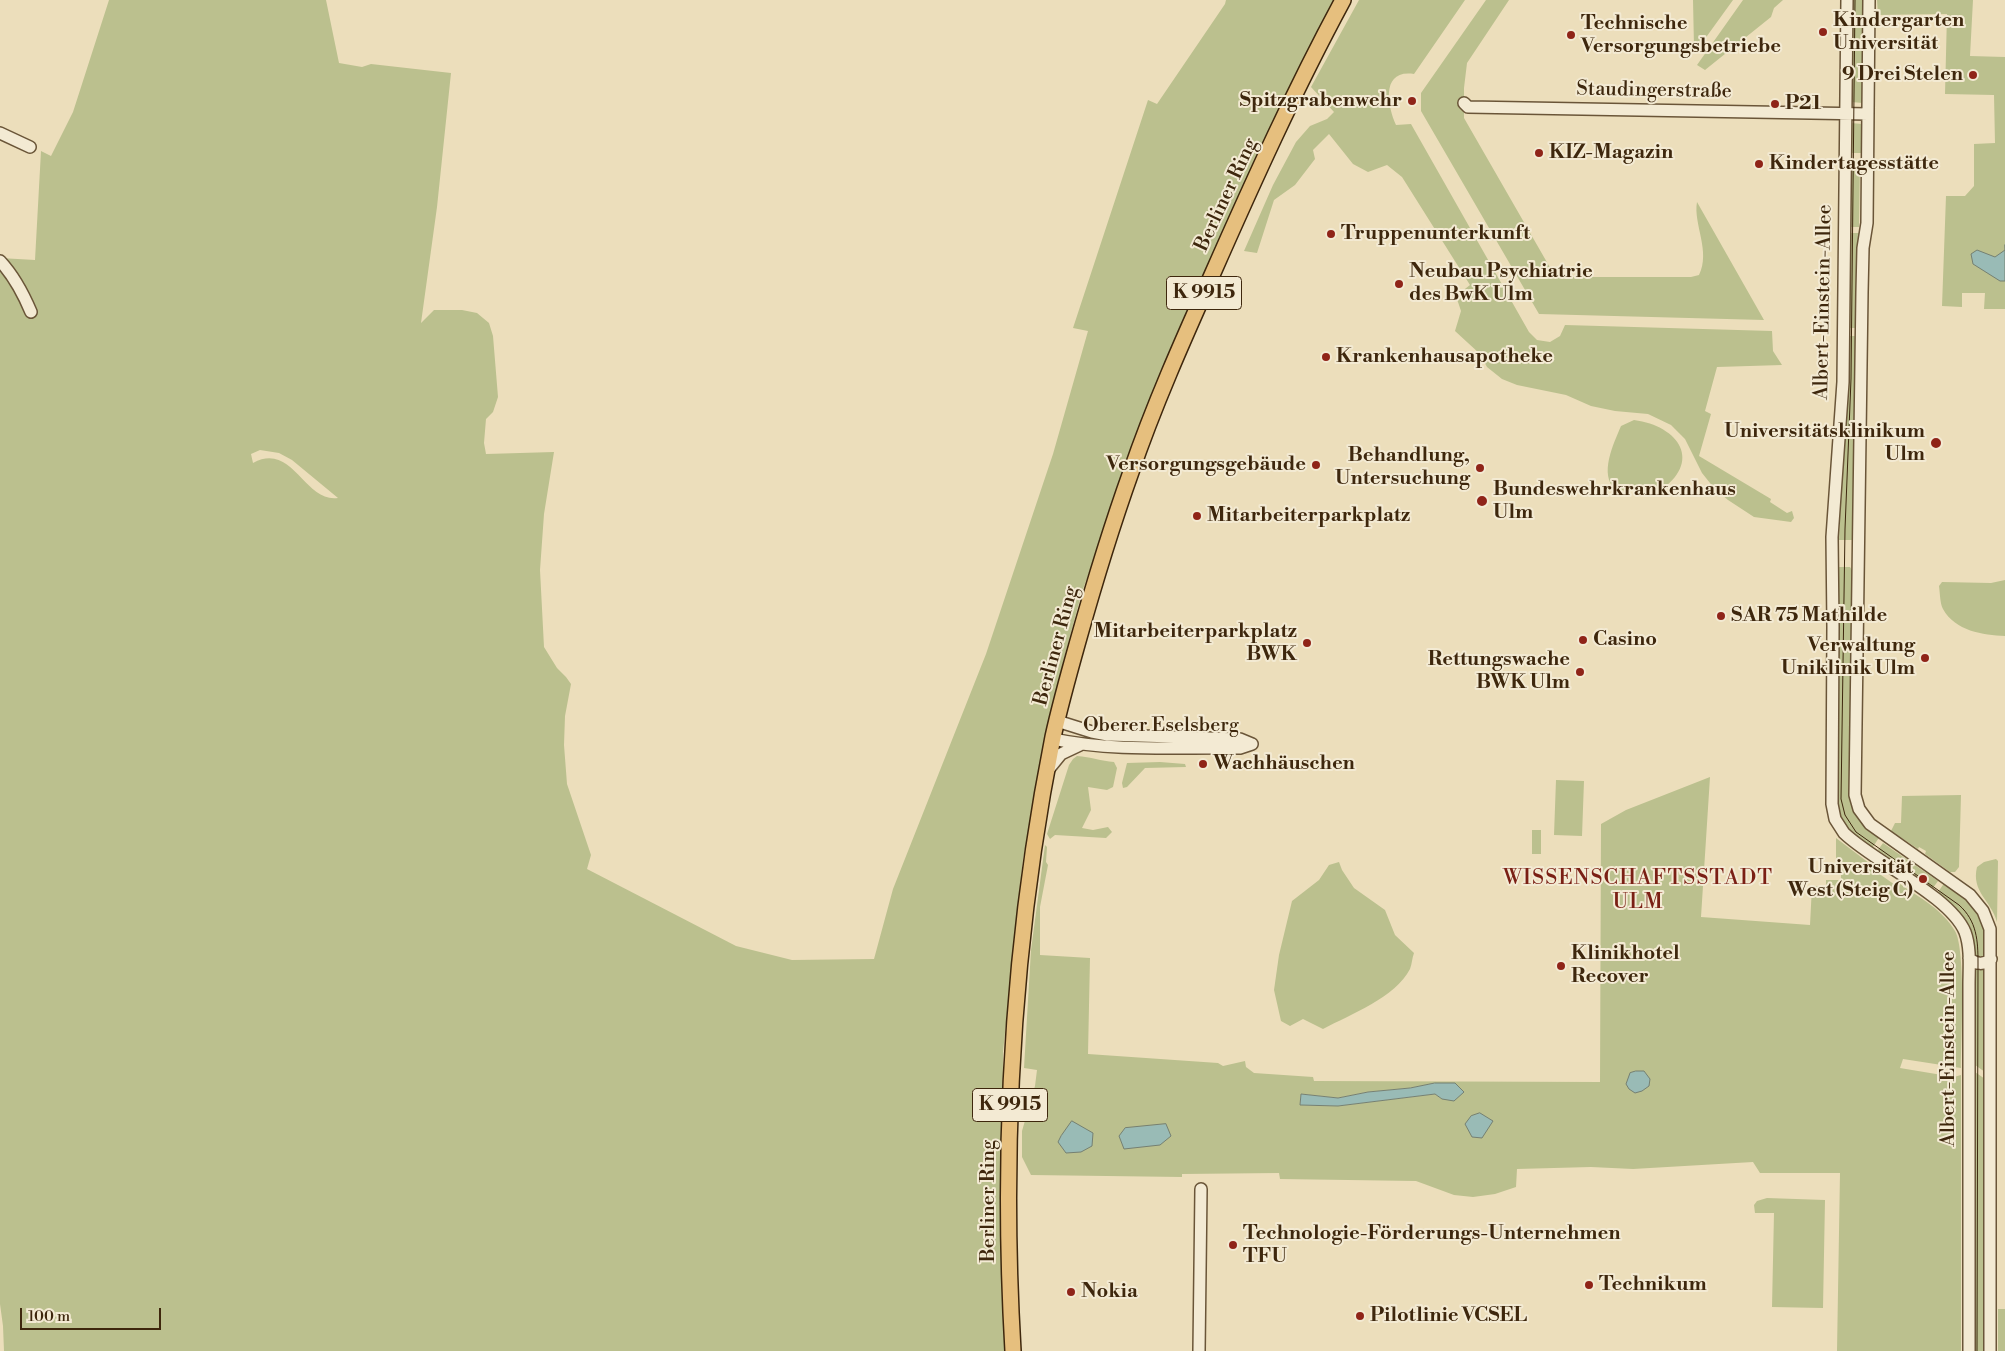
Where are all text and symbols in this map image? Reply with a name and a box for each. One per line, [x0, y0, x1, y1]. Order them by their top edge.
place label: Kindergarten Universität [1833, 9, 1964, 56]
place label: Technische Versorgungsbetriebe [1581, 12, 1781, 59]
marker: Kindergarten Universität [1817, 26, 1829, 38]
marker: Technische Versorgungsbetriebe [1565, 29, 1577, 41]
place label: 9 Drei Stelen [1842, 63, 1963, 87]
marker: 9 Drei Stelen [1967, 69, 1979, 81]
street label: Staudingerstraße [1576, 78, 1732, 104]
place label: Spitzgrabenwehr [1239, 89, 1402, 113]
place label: P21 [1785, 92, 1821, 116]
marker: Spitzgrabenwehr [1406, 95, 1418, 107]
marker: P21 [1769, 98, 1781, 110]
street label: Berliner Ring [1190, 134, 1264, 256]
place label: KIZ-Magazin [1549, 141, 1673, 165]
marker: KIZ-Magazin [1533, 147, 1545, 159]
place label: Kindertagesstätte [1769, 152, 1939, 176]
marker: Kindertagesstätte [1753, 158, 1765, 170]
street label: Albert-Einstein-Allee [1810, 204, 1838, 400]
place label: Truppenunterkunft [1341, 222, 1530, 246]
marker: Truppenunterkunft [1325, 228, 1337, 240]
place label: Neubau Psychiatrie des BwK Ulm [1409, 260, 1593, 307]
road number: K 9915 [1166, 276, 1242, 310]
marker: Neubau Psychiatrie des BwK Ulm [1393, 278, 1405, 290]
place label: Krankenhausapotheke [1336, 345, 1553, 369]
marker: Krankenhausapotheke [1320, 351, 1332, 363]
place label: Universitätsklinikum Ulm [1724, 420, 1925, 467]
marker: Universitätsklinikum Ulm [1929, 436, 1943, 450]
place label: Behandlung, Untersuchung [1335, 444, 1470, 491]
place label: Versorgungsgebäude [1106, 453, 1306, 477]
marker: Versorgungsgebäude [1310, 459, 1322, 471]
marker: Behandlung, Untersuchung [1474, 462, 1486, 474]
place label: Bundeswehrkrankenhaus Ulm [1493, 478, 1736, 525]
marker: Bundeswehrkrankenhaus Ulm [1475, 494, 1489, 508]
place label: Mitarbeiterparkplatz [1207, 504, 1410, 528]
marker: Mitarbeiterparkplatz [1191, 510, 1203, 522]
street label: Berliner Ring [1030, 584, 1084, 708]
place label: SAR 75 Mathilde [1731, 604, 1887, 628]
marker: SAR 75 Mathilde [1715, 610, 1727, 622]
place label: Mitarbeiterparkplatz BWK [1094, 620, 1297, 667]
place label: Casino [1593, 628, 1657, 652]
marker: Casino [1577, 634, 1589, 646]
place label: Verwaltung Uniklinik Ulm [1781, 634, 1915, 681]
marker: Mitarbeiterparkplatz BWK [1301, 637, 1313, 649]
place label: Rettungswache BWK Ulm [1428, 648, 1570, 695]
marker: Verwaltung Uniklinik Ulm [1919, 652, 1931, 664]
marker: Rettungswache BWK Ulm [1574, 666, 1586, 678]
street label: Oberer Eselsberg [1083, 714, 1239, 738]
place label: Wachhäuschen [1213, 752, 1355, 776]
marker: Wachhäuschen [1197, 758, 1209, 770]
place label: Universität West (Steig C) [1788, 856, 1913, 903]
district label: WISSENSCHAFTSSTADT ULM [1501, 866, 1775, 916]
marker: Universität West (Steig C) [1917, 873, 1929, 885]
place label: Klinikhotel Recover [1571, 942, 1680, 989]
street label: Albert-Einstein-Allee [1937, 951, 1961, 1147]
marker: Klinikhotel Recover [1555, 960, 1567, 972]
road number: K 9915 [972, 1088, 1048, 1122]
street label: Berliner Ring [977, 1140, 1001, 1262]
place label: Technologie-Förderungs-Unternehmen TFU [1243, 1222, 1621, 1269]
marker: Technologie-Förderungs-Unternehmen TFU [1227, 1239, 1239, 1251]
place label: Technikum [1599, 1273, 1707, 1297]
marker: Technikum [1583, 1279, 1595, 1291]
place label: Nokia [1081, 1280, 1138, 1304]
marker: Nokia [1065, 1286, 1077, 1298]
scale bar [22, 1298, 164, 1330]
place label: Pilotlinie VCSEL [1370, 1304, 1527, 1328]
text: 100 m [28, 1307, 70, 1326]
marker: Pilotlinie VCSEL [1354, 1310, 1366, 1322]

